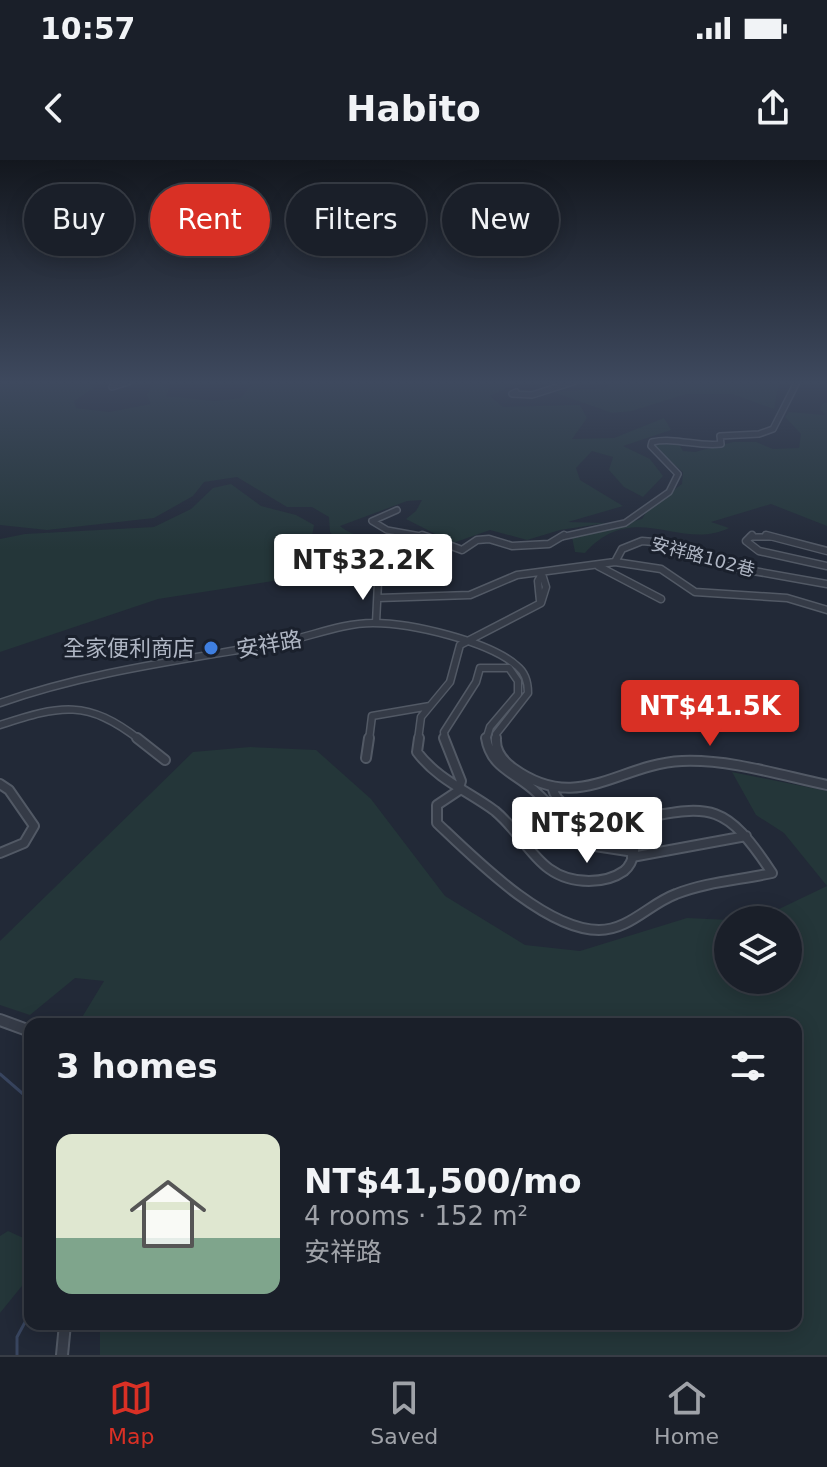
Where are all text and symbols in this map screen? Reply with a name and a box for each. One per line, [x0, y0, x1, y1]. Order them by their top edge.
text: 10:57 [40, 11, 136, 46]
icon: back [32, 86, 76, 130]
icon: share [751, 86, 795, 130]
text: Habito [346, 88, 481, 129]
chip: Buy [24, 184, 134, 256]
chip: Rent [150, 184, 270, 256]
chip: Filters [286, 184, 426, 256]
chip: New [442, 184, 559, 256]
street label: 安祥路102巷 [649, 533, 757, 580]
pin: NT$32.2K [280, 534, 446, 602]
text: NT$32.2K [292, 545, 434, 575]
street label: 安祥路 [234, 626, 304, 663]
place label: 全家便利商店 [63, 636, 195, 661]
marker: 全家便利商店 [202, 639, 220, 657]
pin: NT$41.5K [627, 680, 793, 748]
text: NT$41.5K [639, 691, 781, 721]
pin: NT$20K [522, 797, 652, 865]
text: NT$20K [530, 808, 644, 838]
map controls [714, 906, 802, 994]
button: layers [714, 906, 802, 994]
icon: filters [726, 1044, 770, 1088]
text: 3 homes [56, 1046, 218, 1086]
text: NT$41,500/mo [304, 1161, 582, 1201]
icon: home [120, 1166, 216, 1262]
text: 4 rooms · 152 m² [304, 1201, 528, 1231]
text: 安祥路 [304, 1237, 382, 1267]
tab: Map [108, 1376, 154, 1449]
tab: Saved [370, 1376, 438, 1449]
tab: Home [654, 1376, 719, 1449]

